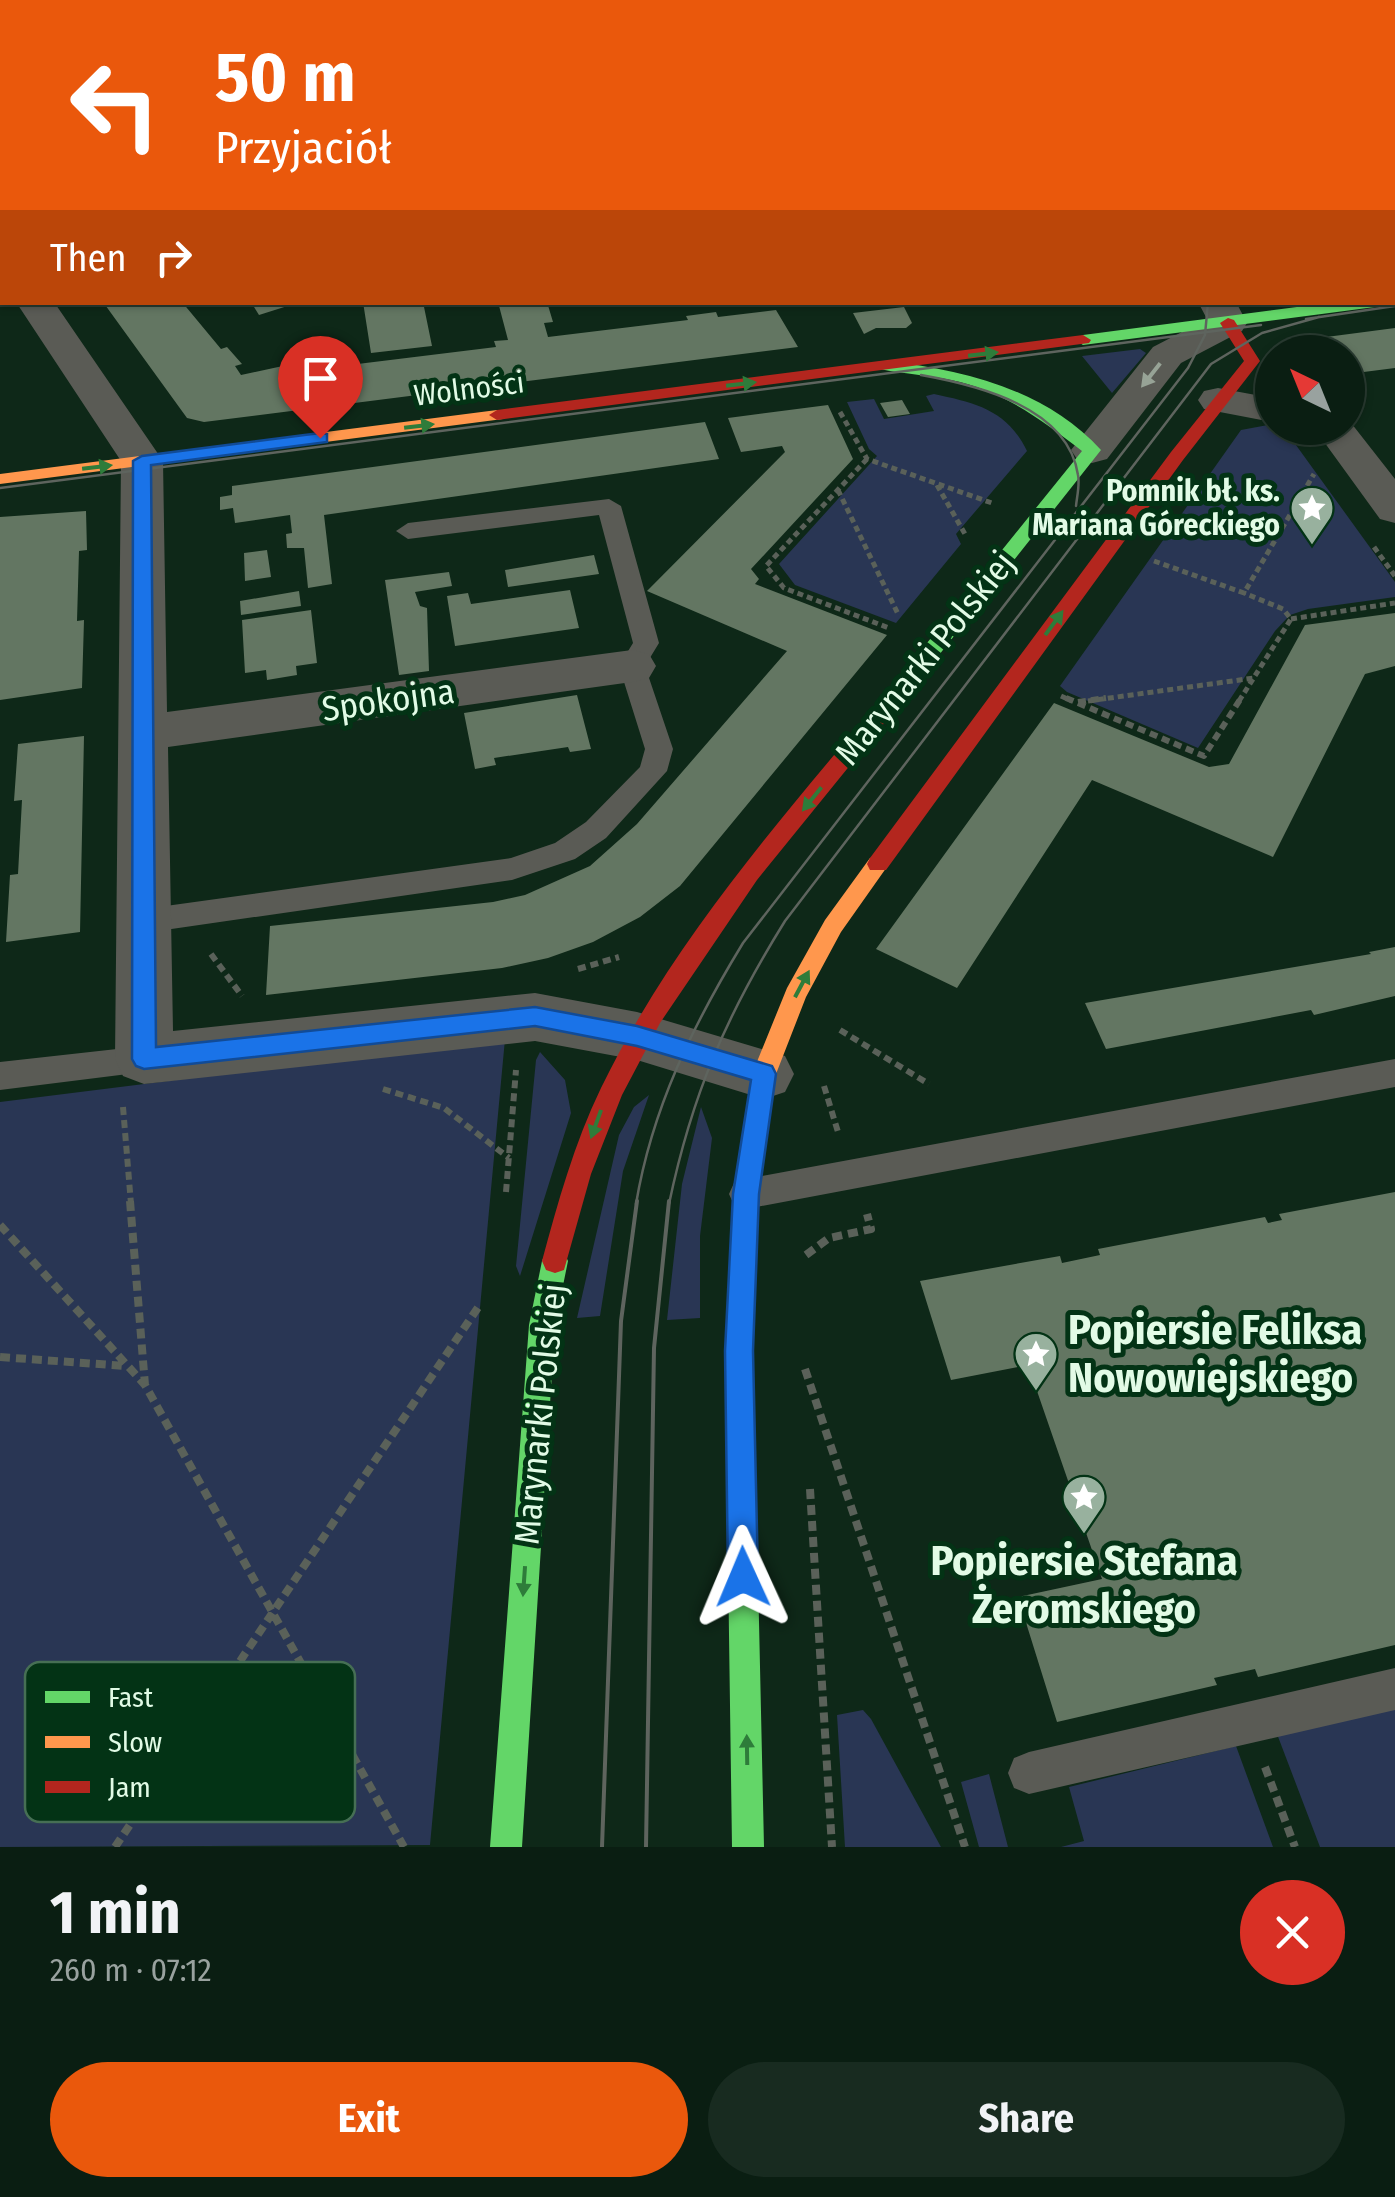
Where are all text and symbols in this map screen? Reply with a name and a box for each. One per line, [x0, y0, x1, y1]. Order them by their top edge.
text: 50 m [215, 36, 356, 120]
icon: left [50, 40, 180, 170]
text: Przyjaciół [215, 121, 392, 175]
icon: right [146, 230, 201, 285]
text: Then [50, 235, 126, 281]
north arrow [1255, 335, 1365, 445]
map controls [1255, 335, 1365, 445]
pin [278, 336, 363, 439]
one-way arrow [968, 345, 999, 361]
icon: arrive [293, 351, 348, 406]
one-way arrow [1141, 362, 1162, 388]
street label: Wolności [412, 364, 526, 414]
one-way arrow [726, 376, 758, 392]
one-way arrow [404, 417, 435, 433]
one-way arrow [81, 458, 113, 474]
place label: Pomnik bł. ks. Mariana Góreckiego [1032, 473, 1280, 543]
place icon: Pomnik bł. ks. Mariana Góreckiego [1289, 485, 1335, 546]
street label: Marynarki Polskiej [826, 543, 1024, 773]
one-way arrow [1044, 610, 1063, 636]
street label: Spokojna [319, 670, 457, 730]
one-way arrow [802, 786, 823, 811]
one-way arrow [793, 969, 810, 998]
one-way arrow [588, 1109, 603, 1139]
street label: Marynarki Polskiej [505, 1281, 575, 1547]
place label: Popiersie Feliksa Nowowiejskiego [1068, 1305, 1362, 1403]
place icon: Popiersie Feliksa Nowowiejskiego [1013, 1331, 1059, 1392]
place icon: Popiersie Stefana Żeromskiego [1061, 1474, 1107, 1535]
position arrow [691, 1525, 795, 1629]
place label: Popiersie Stefana Żeromskiego [930, 1536, 1238, 1634]
one-way arrow [516, 1565, 532, 1597]
legend [25, 1662, 355, 1822]
text: Fast [108, 1681, 154, 1714]
text: Slow [108, 1726, 162, 1759]
one-way arrow [738, 1733, 754, 1765]
text: Jam [108, 1771, 151, 1804]
text: 1 min [50, 1877, 181, 1949]
button: close [1240, 1880, 1345, 1985]
text: 260 m · 07:12 [50, 1951, 212, 1989]
button: Exit [50, 2062, 688, 2177]
button: Share [708, 2062, 1345, 2177]

